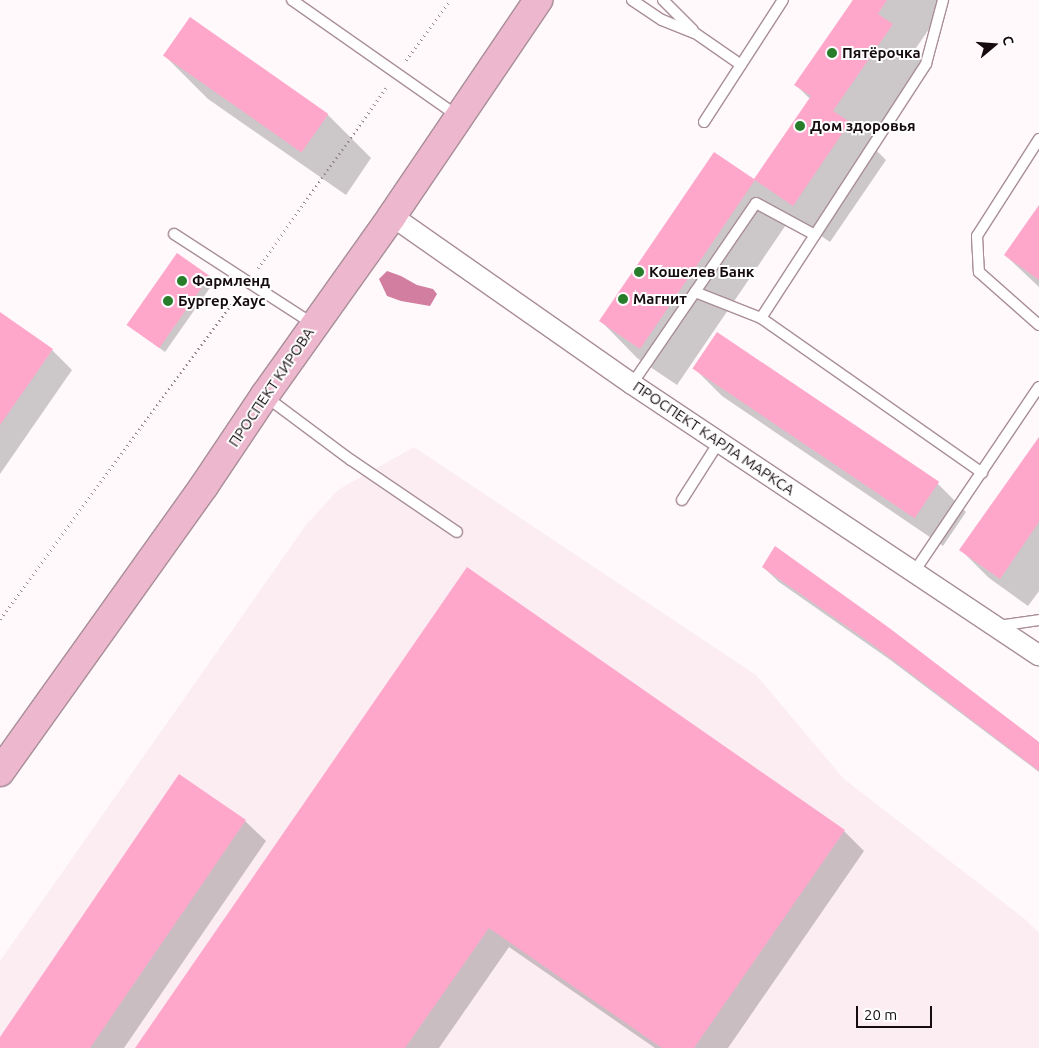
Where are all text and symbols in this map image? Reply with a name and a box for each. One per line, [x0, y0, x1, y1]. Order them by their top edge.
north arrow [969, 20, 1019, 70]
text: С [999, 34, 1017, 47]
place label: Пятёрочка [842, 44, 921, 62]
marker: Пятёрочка [826, 47, 838, 59]
place label: Дом здоровья [810, 117, 916, 135]
marker: Дом здоровья [794, 120, 806, 132]
place label: Кошелев Банк [649, 263, 754, 281]
marker: Кошелев Банк [633, 266, 645, 278]
place label: Фармленд [192, 272, 270, 290]
marker: Фармленд [176, 275, 188, 287]
place label: Магнит [633, 290, 687, 308]
place label: Бургер Хаус [178, 292, 266, 310]
marker: Магнит [617, 293, 629, 305]
marker: Бургер Хаус [162, 295, 174, 307]
street label: ПРОСПЕКТ КИРОВА [224, 324, 318, 450]
street label: ПРОСПЕКТ КАРЛА МАРКСА [630, 377, 798, 499]
scale bar [859, 996, 935, 1028]
text: 20 m [864, 1006, 897, 1023]

